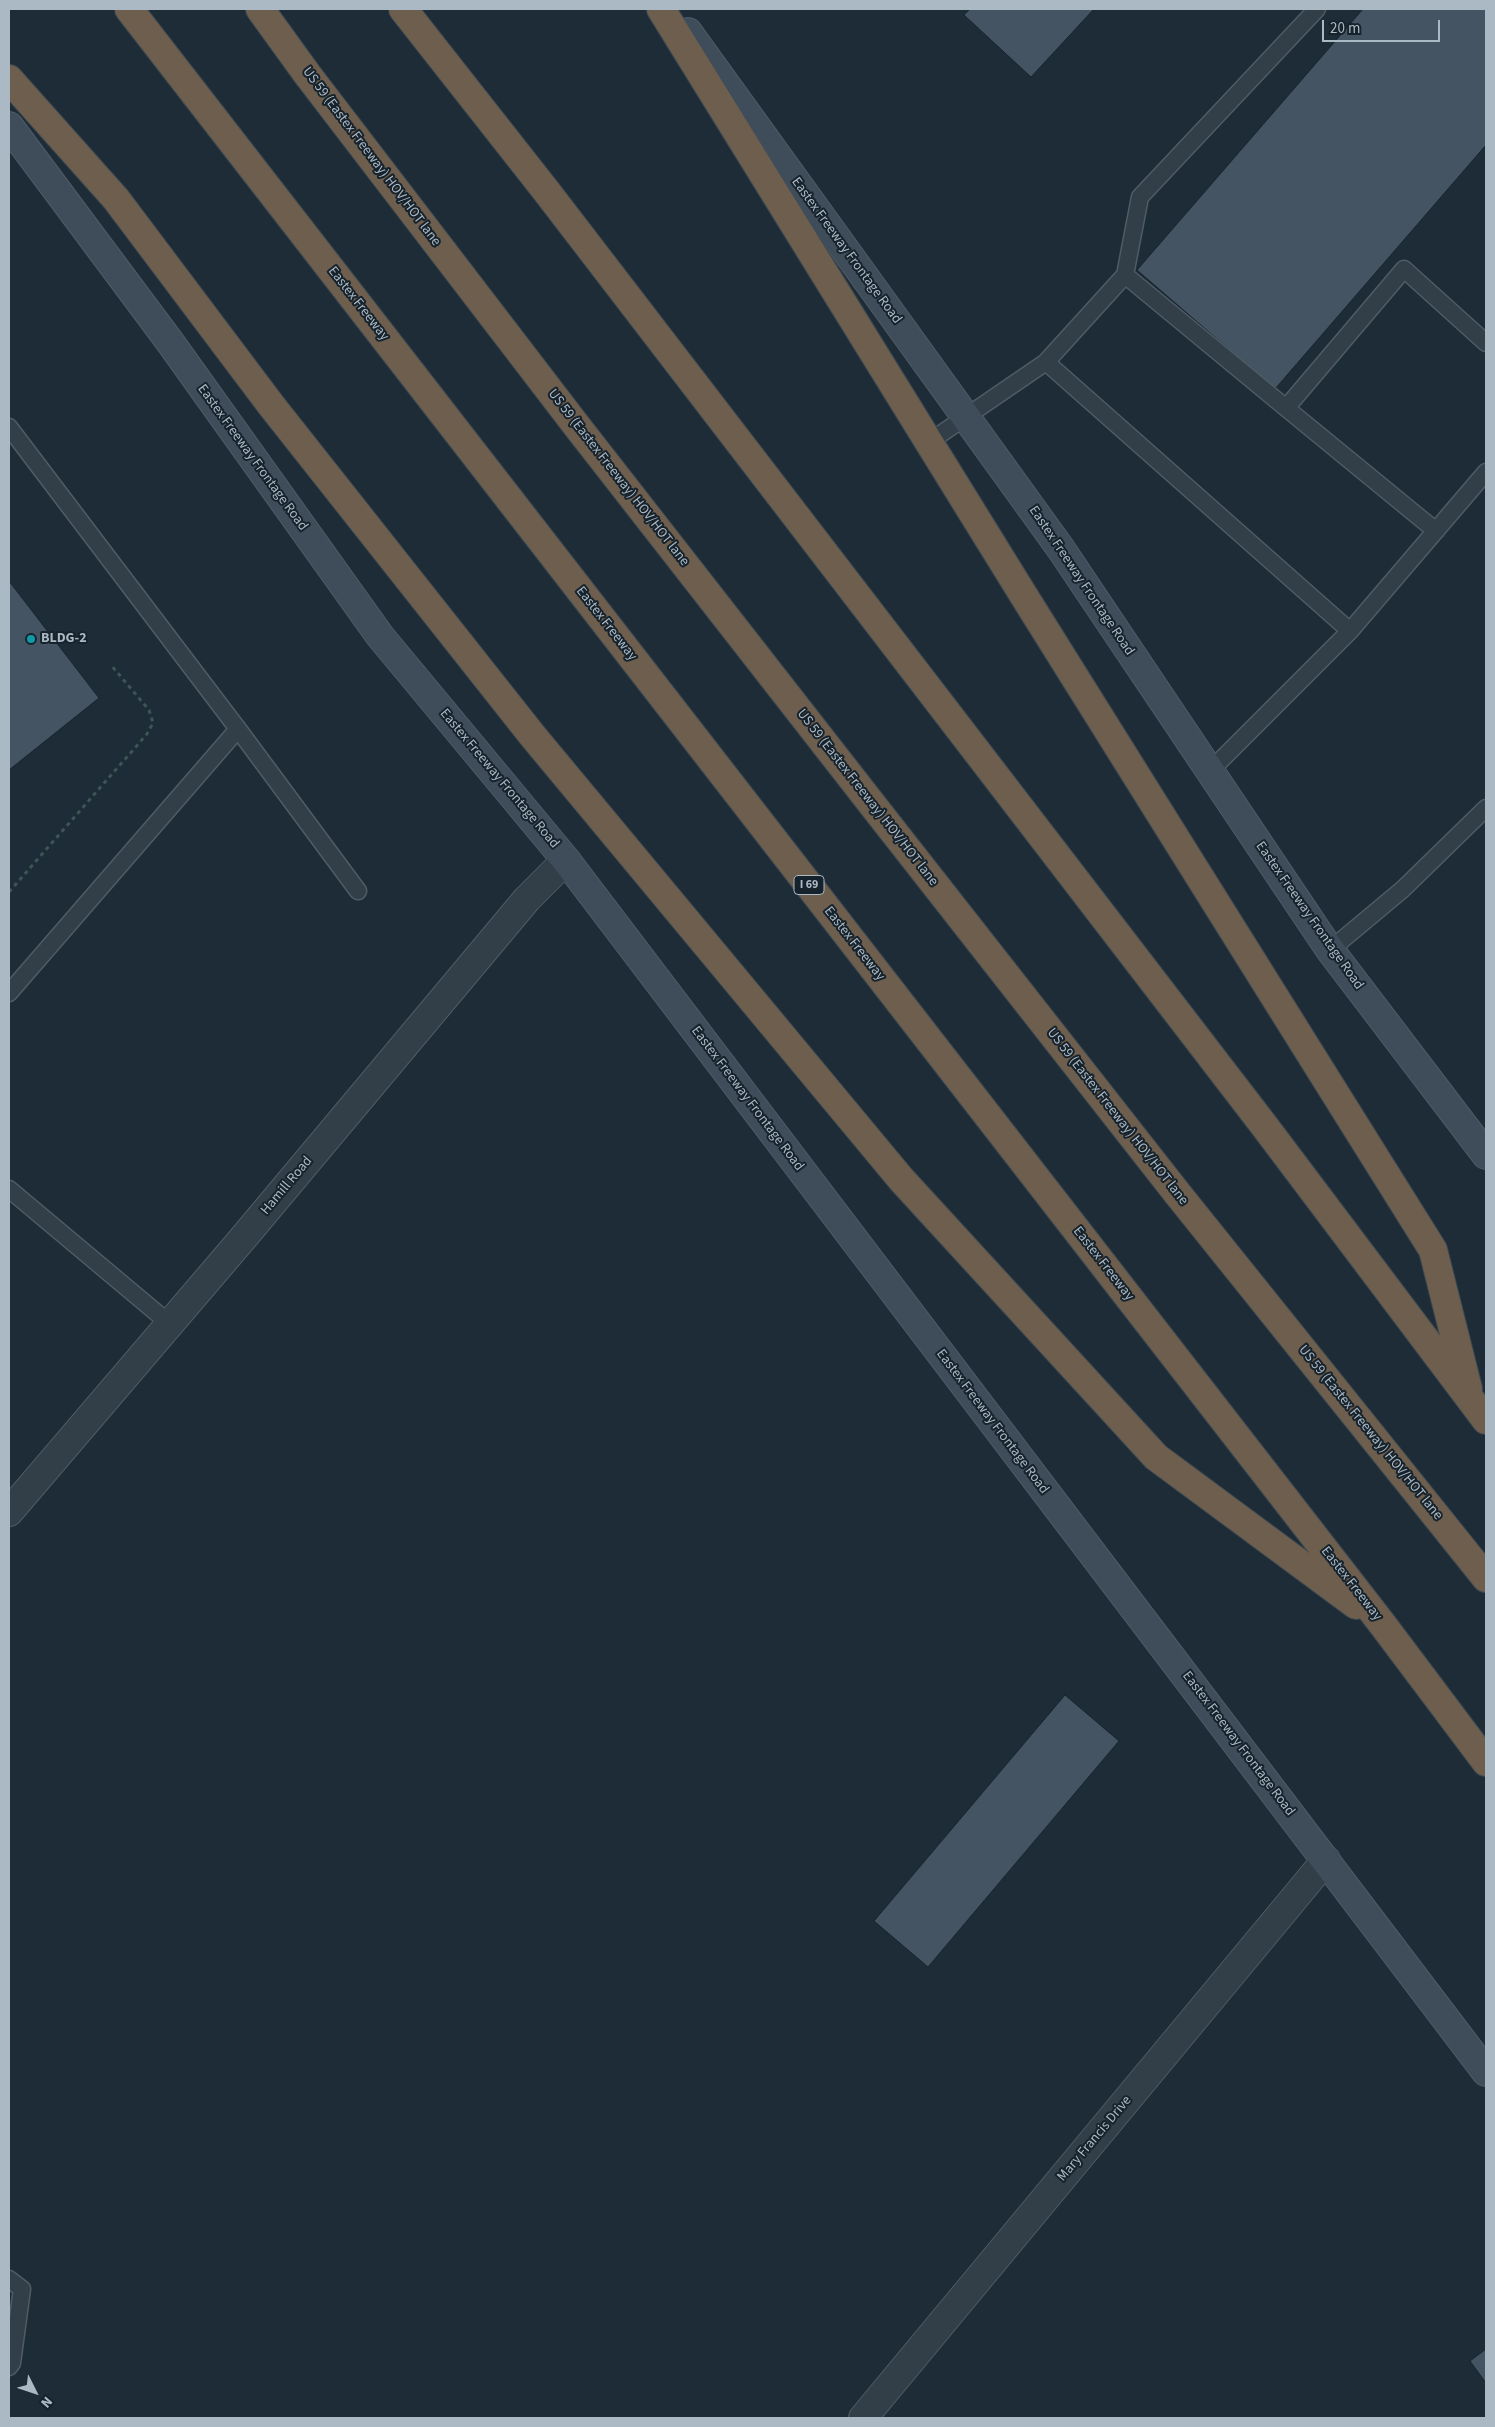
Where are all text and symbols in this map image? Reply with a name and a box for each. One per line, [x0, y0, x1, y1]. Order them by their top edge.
scale bar [1325, 10, 1442, 42]
text: 20 m [1330, 18, 1360, 39]
street label: US 59 (Eastex Freeway) HOV/HOT lane [298, 64, 444, 250]
street label: Eastex Freeway Frontage Road [787, 175, 905, 327]
street label: Eastex Freeway [324, 264, 392, 344]
street label: Eastex Freeway Frontage Road [193, 382, 311, 534]
street label: US 59 (Eastex Freeway) HOV/HOT lane [544, 386, 692, 570]
street label: Eastex Freeway Frontage Road [1025, 503, 1137, 659]
street label: Eastex Freeway [572, 584, 640, 664]
place label: BLDG-2 [41, 631, 87, 647]
marker: BLDG-2 [25, 633, 37, 645]
street label: Eastex Freeway Frontage Road [436, 706, 562, 852]
street label: US 59 (Eastex Freeway) HOV/HOT lane [793, 706, 941, 890]
street label: Eastex Freeway Frontage Road [1251, 839, 1367, 993]
road number: I 69 [794, 876, 824, 894]
street label: Eastex Freeway [820, 904, 888, 984]
street label: Eastex Freeway Frontage Road [687, 1023, 807, 1175]
street label: US 59 (Eastex Freeway) HOV/HOT lane [1043, 1025, 1191, 1209]
street label: Hamill Road [258, 1153, 316, 1219]
street label: Eastex Freeway [1069, 1224, 1137, 1304]
street label: US 59 (Eastex Freeway) HOV/HOT lane [1294, 1342, 1446, 1524]
street label: Eastex Freeway Frontage Road [932, 1346, 1052, 1498]
street label: Eastex Freeway [1317, 1544, 1385, 1624]
street label: Eastex Freeway Frontage Road [1178, 1668, 1298, 1820]
street label: Mary Francis Drive [1054, 2093, 1136, 2185]
north arrow [10, 2367, 60, 2417]
text: N [36, 2392, 57, 2412]

